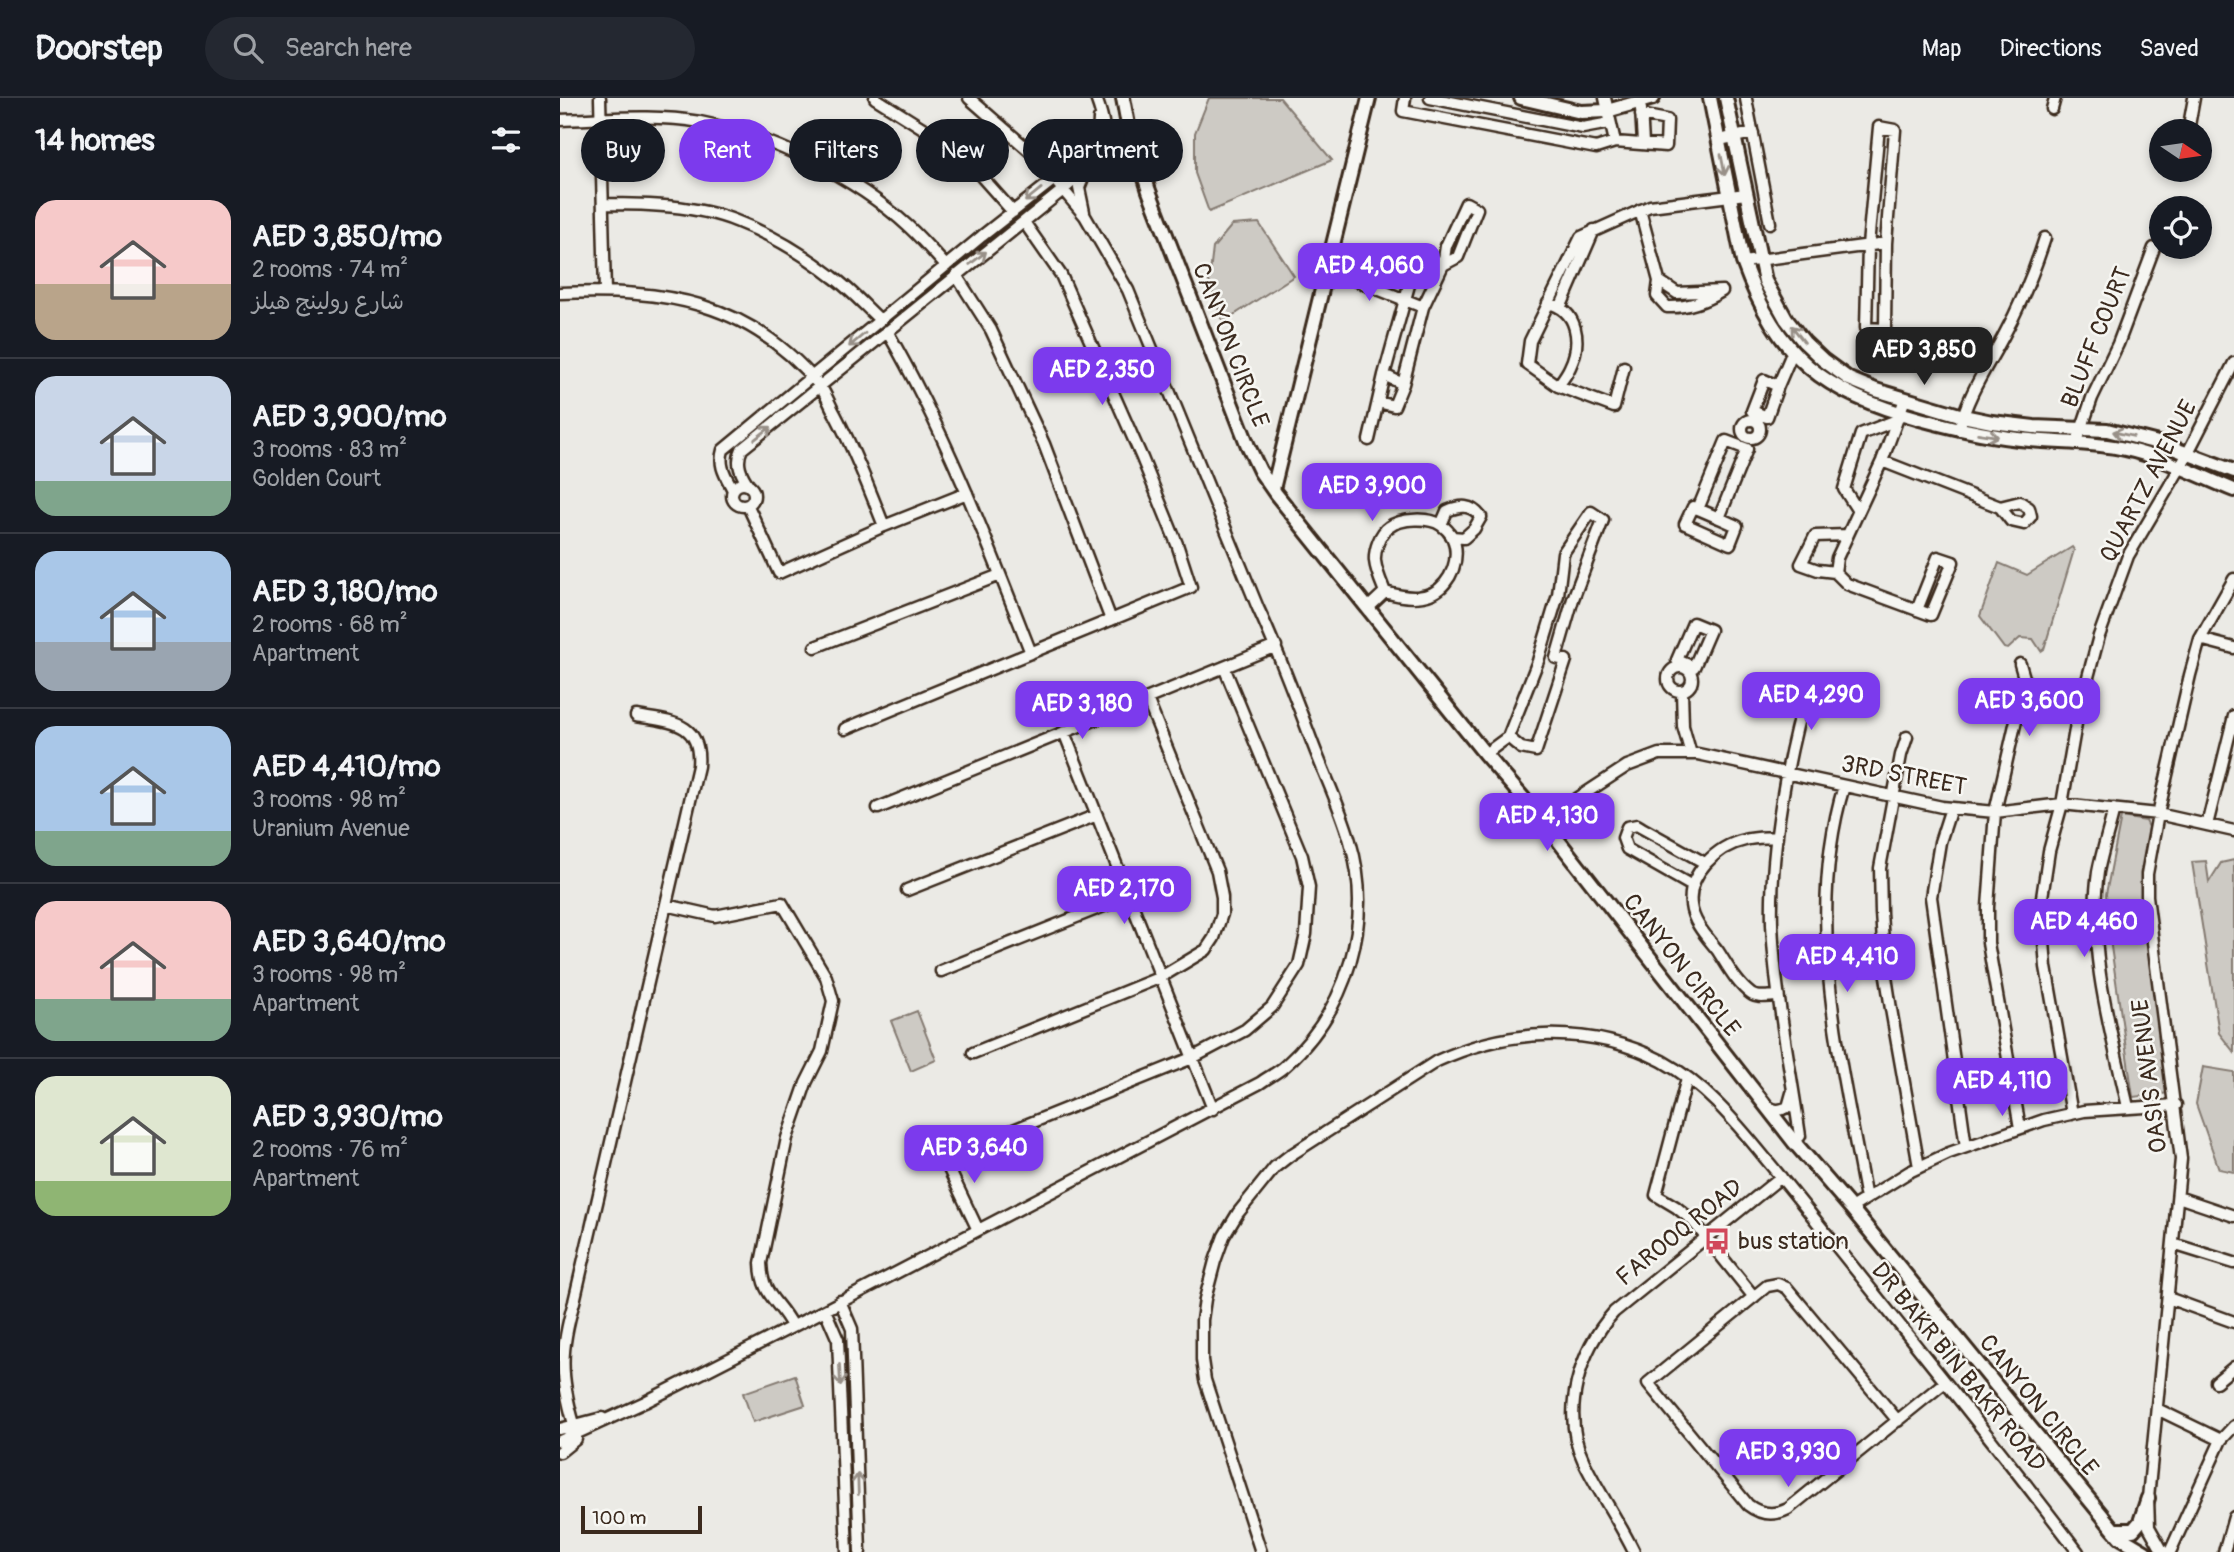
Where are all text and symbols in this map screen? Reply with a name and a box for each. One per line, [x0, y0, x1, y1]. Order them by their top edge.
search box [205, 17, 695, 80]
text: Doorstep [35, 28, 163, 69]
icon: search [229, 29, 267, 67]
text: Search here [285, 32, 412, 64]
text: Map [1922, 34, 1962, 63]
text: Directions [2000, 34, 2101, 63]
text: Saved [2139, 34, 2199, 63]
chip: Buy [581, 119, 665, 182]
chip: Rent [679, 119, 775, 182]
chip: Filters [789, 119, 902, 182]
chip: New [916, 119, 1009, 182]
chip: Apartment [1023, 119, 1183, 182]
north arrow [2149, 119, 2212, 182]
map controls [2149, 119, 2212, 259]
icon: filters [487, 121, 525, 159]
text: 14 homes [35, 122, 155, 159]
one-way arrow [1717, 153, 1731, 176]
one-way arrow [1025, 188, 1043, 203]
button: locate [2149, 196, 2212, 259]
text: AED 3,850/mo [252, 218, 442, 255]
icon: home [91, 228, 175, 312]
pin: AED 4,060 [1289, 244, 1449, 303]
one-way arrow [968, 251, 987, 266]
text: AED 4,060 [1314, 251, 1424, 280]
text: 2 rooms · 74 m² [252, 255, 408, 284]
street label: CANYON CIRCLE [1186, 259, 1275, 431]
street label: BLUFF COURT [2055, 263, 2138, 412]
text: شارع رولينج هيلز [252, 287, 404, 316]
one-way arrow [1790, 325, 1805, 343]
pin: AED 3,850 [1844, 328, 2004, 387]
one-way arrow [849, 332, 867, 347]
text: AED 3,850 [1872, 335, 1976, 364]
pin: AED 2,350 [1022, 348, 1182, 407]
text: AED 2,350 [1049, 355, 1155, 384]
street label: QUARTZ AVENUE [2094, 395, 2203, 567]
text: AED 3,900/mo [252, 398, 447, 435]
icon: home [91, 404, 175, 488]
one-way arrow [754, 425, 772, 440]
one-way arrow [2112, 427, 2135, 440]
one-way arrow [1976, 429, 1999, 442]
text: 3 rooms · 83 m² [252, 435, 407, 464]
text: Golden Court [252, 464, 381, 493]
pin: AED 3,900 [1292, 464, 1452, 523]
text: AED 3,900 [1318, 471, 1426, 500]
text: AED 3,180/mo [252, 573, 438, 610]
icon: home [91, 579, 175, 663]
text: 2 rooms · 68 m² [252, 610, 408, 639]
text: Apartment [252, 639, 359, 668]
pin: AED 4,290 [1731, 672, 1891, 732]
pin: AED 3,600 [1949, 678, 2109, 738]
text: AED 4,290 [1758, 680, 1864, 709]
pin: AED 3,180 [1002, 682, 1162, 741]
text: AED 3,600 [1974, 686, 2084, 715]
text: AED 3,180 [1031, 689, 1133, 718]
text: AED 4,410/mo [252, 748, 441, 785]
street label: 3RD STREET [1839, 749, 1969, 802]
icon: home [91, 754, 175, 838]
text: 3 rooms · 98 m² [252, 785, 406, 814]
pin: AED 4,130 [1467, 794, 1627, 853]
text: AED 4,130 [1495, 801, 1599, 830]
text: Uranium Avenue [252, 814, 410, 843]
pin: AED 2,170 [1044, 866, 1204, 926]
text: AED 2,170 [1073, 874, 1175, 903]
street label: CANYON CIRCLE [1617, 888, 1746, 1043]
pin: AED 4,460 [2004, 900, 2164, 959]
text: AED 4,460 [2030, 907, 2138, 936]
text: AED 3,640/mo [252, 923, 446, 960]
icon: home [91, 929, 175, 1013]
pin: AED 4,410 [1767, 934, 1927, 994]
text: AED 4,410 [1795, 942, 1899, 971]
text: 3 rooms · 98 m² [252, 960, 406, 989]
text: Apartment [252, 989, 359, 1018]
street label: OASIS AVENUE [2126, 997, 2173, 1155]
pin: AED 4,110 [1922, 1058, 2082, 1118]
text: AED 4,110 [1952, 1066, 2052, 1095]
text: AED 3,930/mo [252, 1098, 443, 1135]
icon: home [91, 1104, 175, 1188]
pin: AED 3,640 [894, 1126, 1054, 1185]
text: AED 3,640 [920, 1133, 1028, 1162]
text: 2 rooms · 76 m² [252, 1135, 408, 1164]
text: Apartment [252, 1164, 359, 1193]
street label: FAROOQ ROAD [1610, 1173, 1748, 1292]
bus stop icon: bus station [1702, 1226, 1732, 1256]
place label: bus station [1738, 1227, 1849, 1256]
street label: DR BAKR BIN BAKR ROAD [1865, 1257, 2052, 1478]
street label: CANYON CIRCLE [1973, 1329, 2104, 1482]
one-way arrow [833, 1363, 846, 1386]
pin: AED 3,930 [1708, 1430, 1868, 1489]
text: AED 3,930 [1735, 1437, 1841, 1466]
one-way arrow [851, 1473, 864, 1496]
scale bar [581, 1503, 702, 1535]
text: 100 m [592, 1506, 646, 1530]

